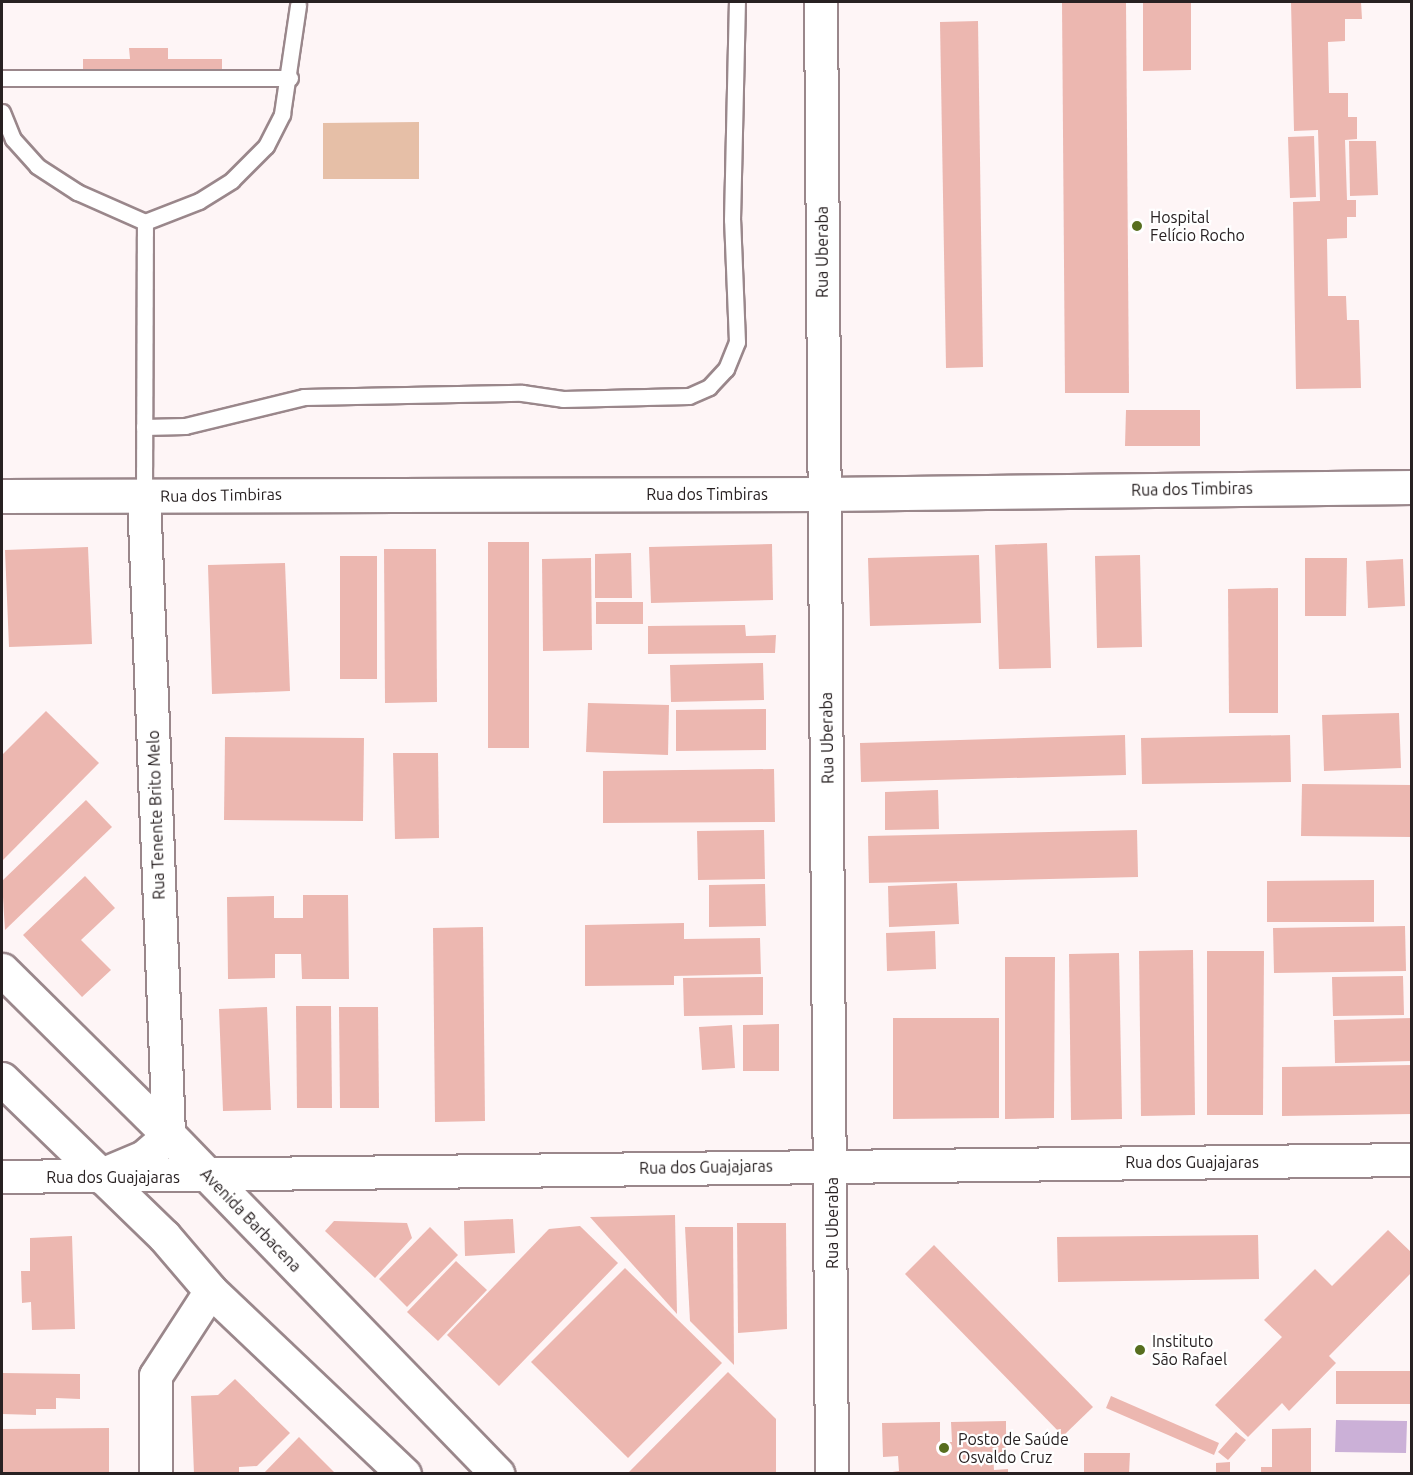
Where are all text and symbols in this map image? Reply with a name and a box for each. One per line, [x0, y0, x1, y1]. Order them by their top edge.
street label: Rua Uberaba [812, 206, 832, 298]
place label: Hospital Felício Rocho [1150, 207, 1245, 245]
marker: Hospital Felício Rocho [1128, 217, 1146, 235]
street label: Rua dos Timbiras [1131, 478, 1253, 500]
street label: Rua dos Timbiras [160, 484, 282, 506]
street label: Rua dos Timbiras [646, 484, 768, 504]
street label: Rua Uberaba [817, 692, 837, 784]
street label: Rua Tenente Brito Melo [143, 730, 169, 900]
street label: Rua dos Guajajaras [1125, 1152, 1259, 1172]
street label: Rua dos Guajajaras [639, 1156, 773, 1178]
street label: Avenida Barbacena [197, 1164, 305, 1276]
street label: Rua dos Guajajaras [46, 1167, 180, 1187]
street label: Rua Uberaba [822, 1177, 842, 1269]
place label: Instituto São Rafael [1152, 1331, 1227, 1369]
marker: Instituto São Rafael [1133, 1343, 1147, 1357]
place label: Posto de Saúde Osvaldo Cruz [958, 1429, 1069, 1467]
marker: Posto de Saúde Osvaldo Cruz [935, 1439, 953, 1457]

